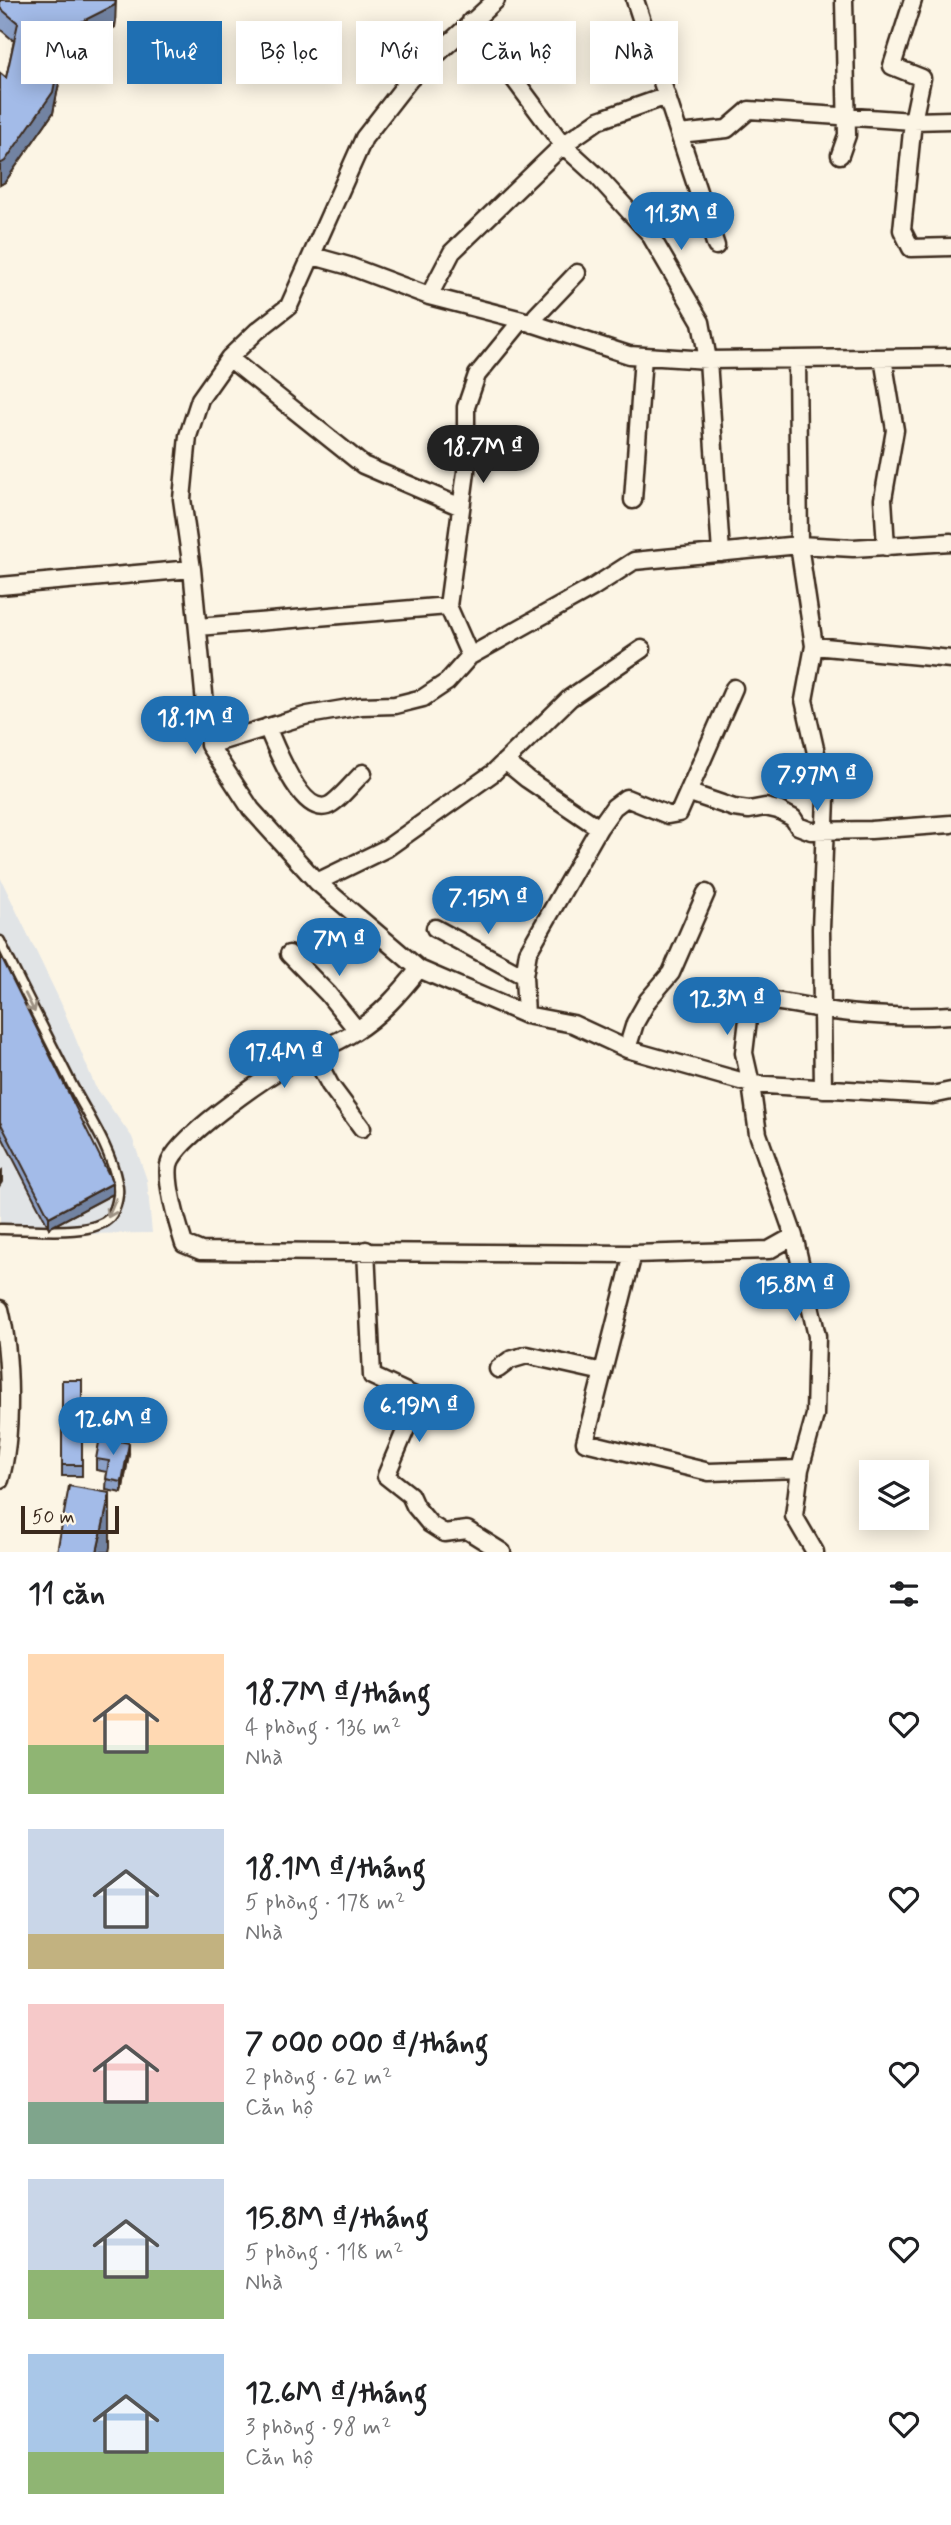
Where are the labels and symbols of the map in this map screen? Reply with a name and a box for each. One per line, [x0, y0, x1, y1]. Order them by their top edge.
pin: 11.3M ₫ [616, 192, 746, 252]
pin: 18.7M ₫ [418, 426, 548, 485]
pin: 18.1M ₫ [130, 696, 260, 756]
pin: 7.97M ₫ [752, 754, 882, 813]
pin: 7.15M ₫ [423, 876, 553, 936]
pin: 7M ₫ [298, 918, 380, 978]
pin: 12.3M ₫ [662, 978, 792, 1037]
one-way arrow [23, 992, 37, 1012]
pin: 17.4M ₫ [219, 1030, 349, 1090]
one-way arrow [105, 1197, 118, 1218]
pin: 15.8M ₫ [730, 1264, 860, 1323]
pin: 6.19M ₫ [354, 1384, 484, 1444]
pin: 12.6M ₫ [48, 1398, 178, 1457]
scale bar [21, 1503, 119, 1535]

